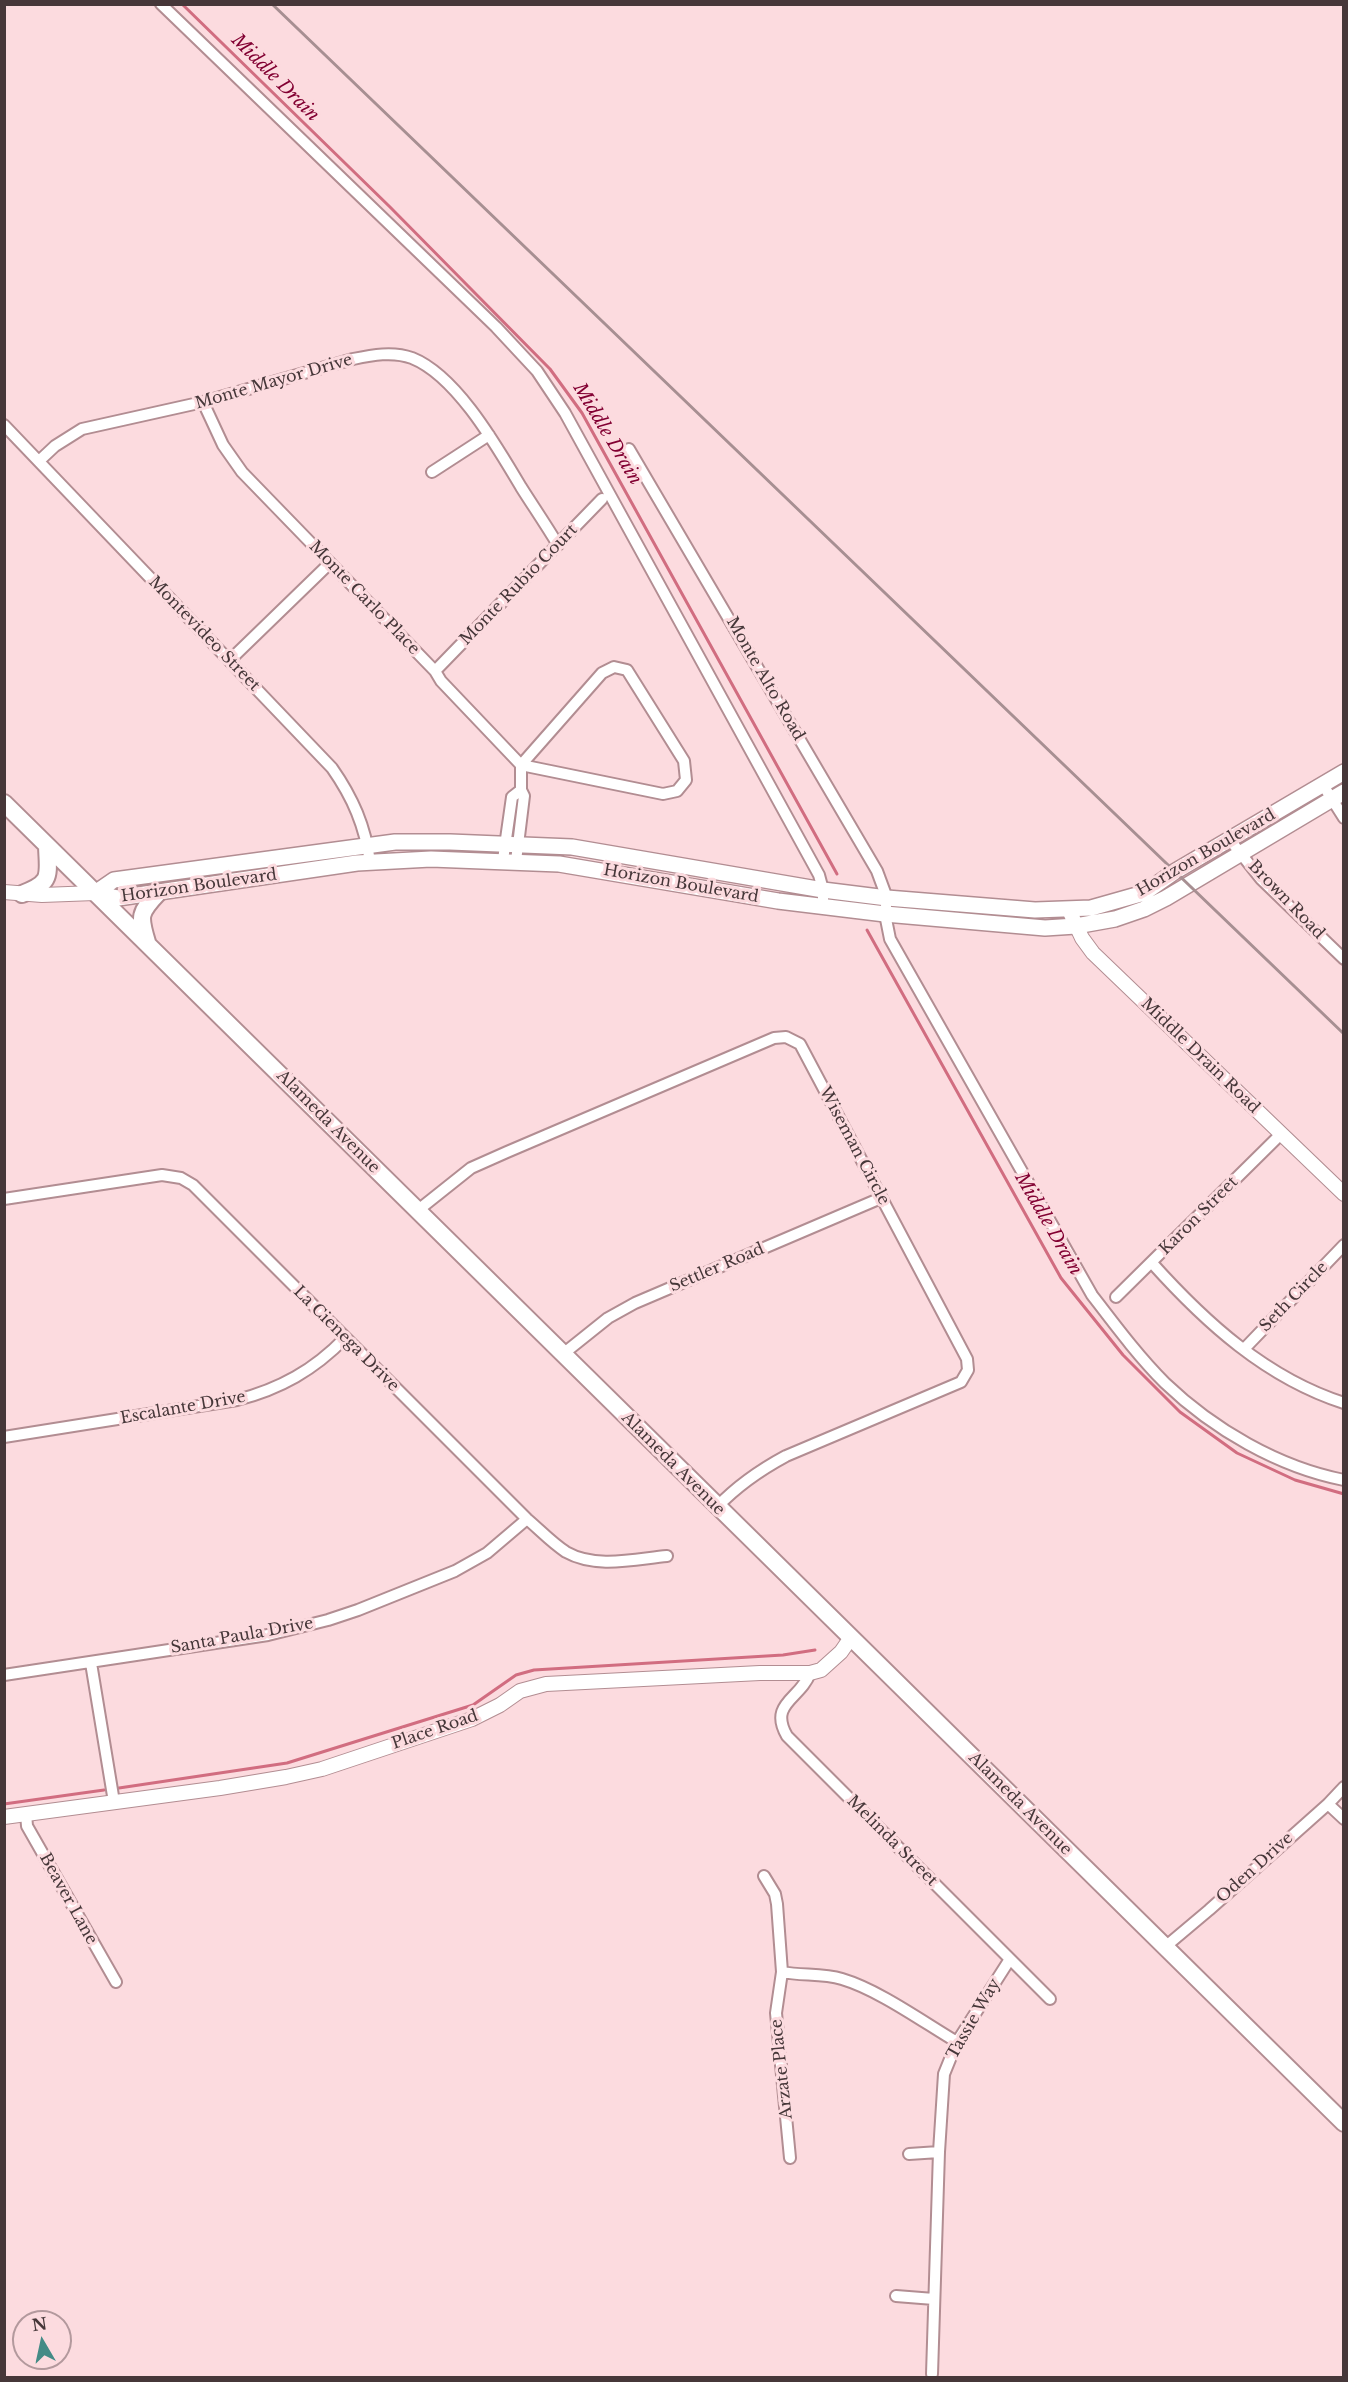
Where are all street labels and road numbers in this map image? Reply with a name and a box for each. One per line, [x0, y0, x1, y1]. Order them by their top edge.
street label: Monte Mayor Drive [193, 350, 355, 414]
street label: Monte Rubio Court [456, 521, 582, 649]
street label: Monte Carlo Place [305, 537, 423, 659]
street label: Montevideo Street [144, 573, 264, 695]
street label: Monte Alto Road [722, 614, 808, 744]
street label: Horizon Boulevard [1133, 805, 1279, 901]
street label: Brown Road [1244, 857, 1328, 943]
street label: Horizon Boulevard [602, 861, 760, 907]
street label: Horizon Boulevard [120, 866, 278, 906]
street label: Middle Drain Road [1137, 994, 1263, 1118]
street label: Alameda Avenue [272, 1066, 384, 1178]
street label: Wiseman Circle [815, 1084, 893, 1208]
street label: Karon Street [1156, 1173, 1242, 1259]
street label: Settler Road [667, 1239, 767, 1297]
street label: Seth Circle [1256, 1258, 1332, 1336]
street label: La Cienega Drive [289, 1282, 403, 1396]
street label: Escalante Drive [119, 1388, 247, 1428]
street label: Alameda Avenue [617, 1408, 729, 1520]
street label: Santa Paula Drive [169, 1614, 315, 1658]
street label: Place Road [389, 1706, 481, 1754]
street label: Alameda Avenue [964, 1748, 1076, 1860]
street label: Melinda Street [843, 1792, 941, 1890]
street label: Oden Drive [1213, 1829, 1297, 1907]
street label: Beaver Lane [35, 1850, 101, 1948]
street label: Tassie Way [943, 1975, 1005, 2063]
street label: Arzate Place [767, 2018, 797, 2120]

